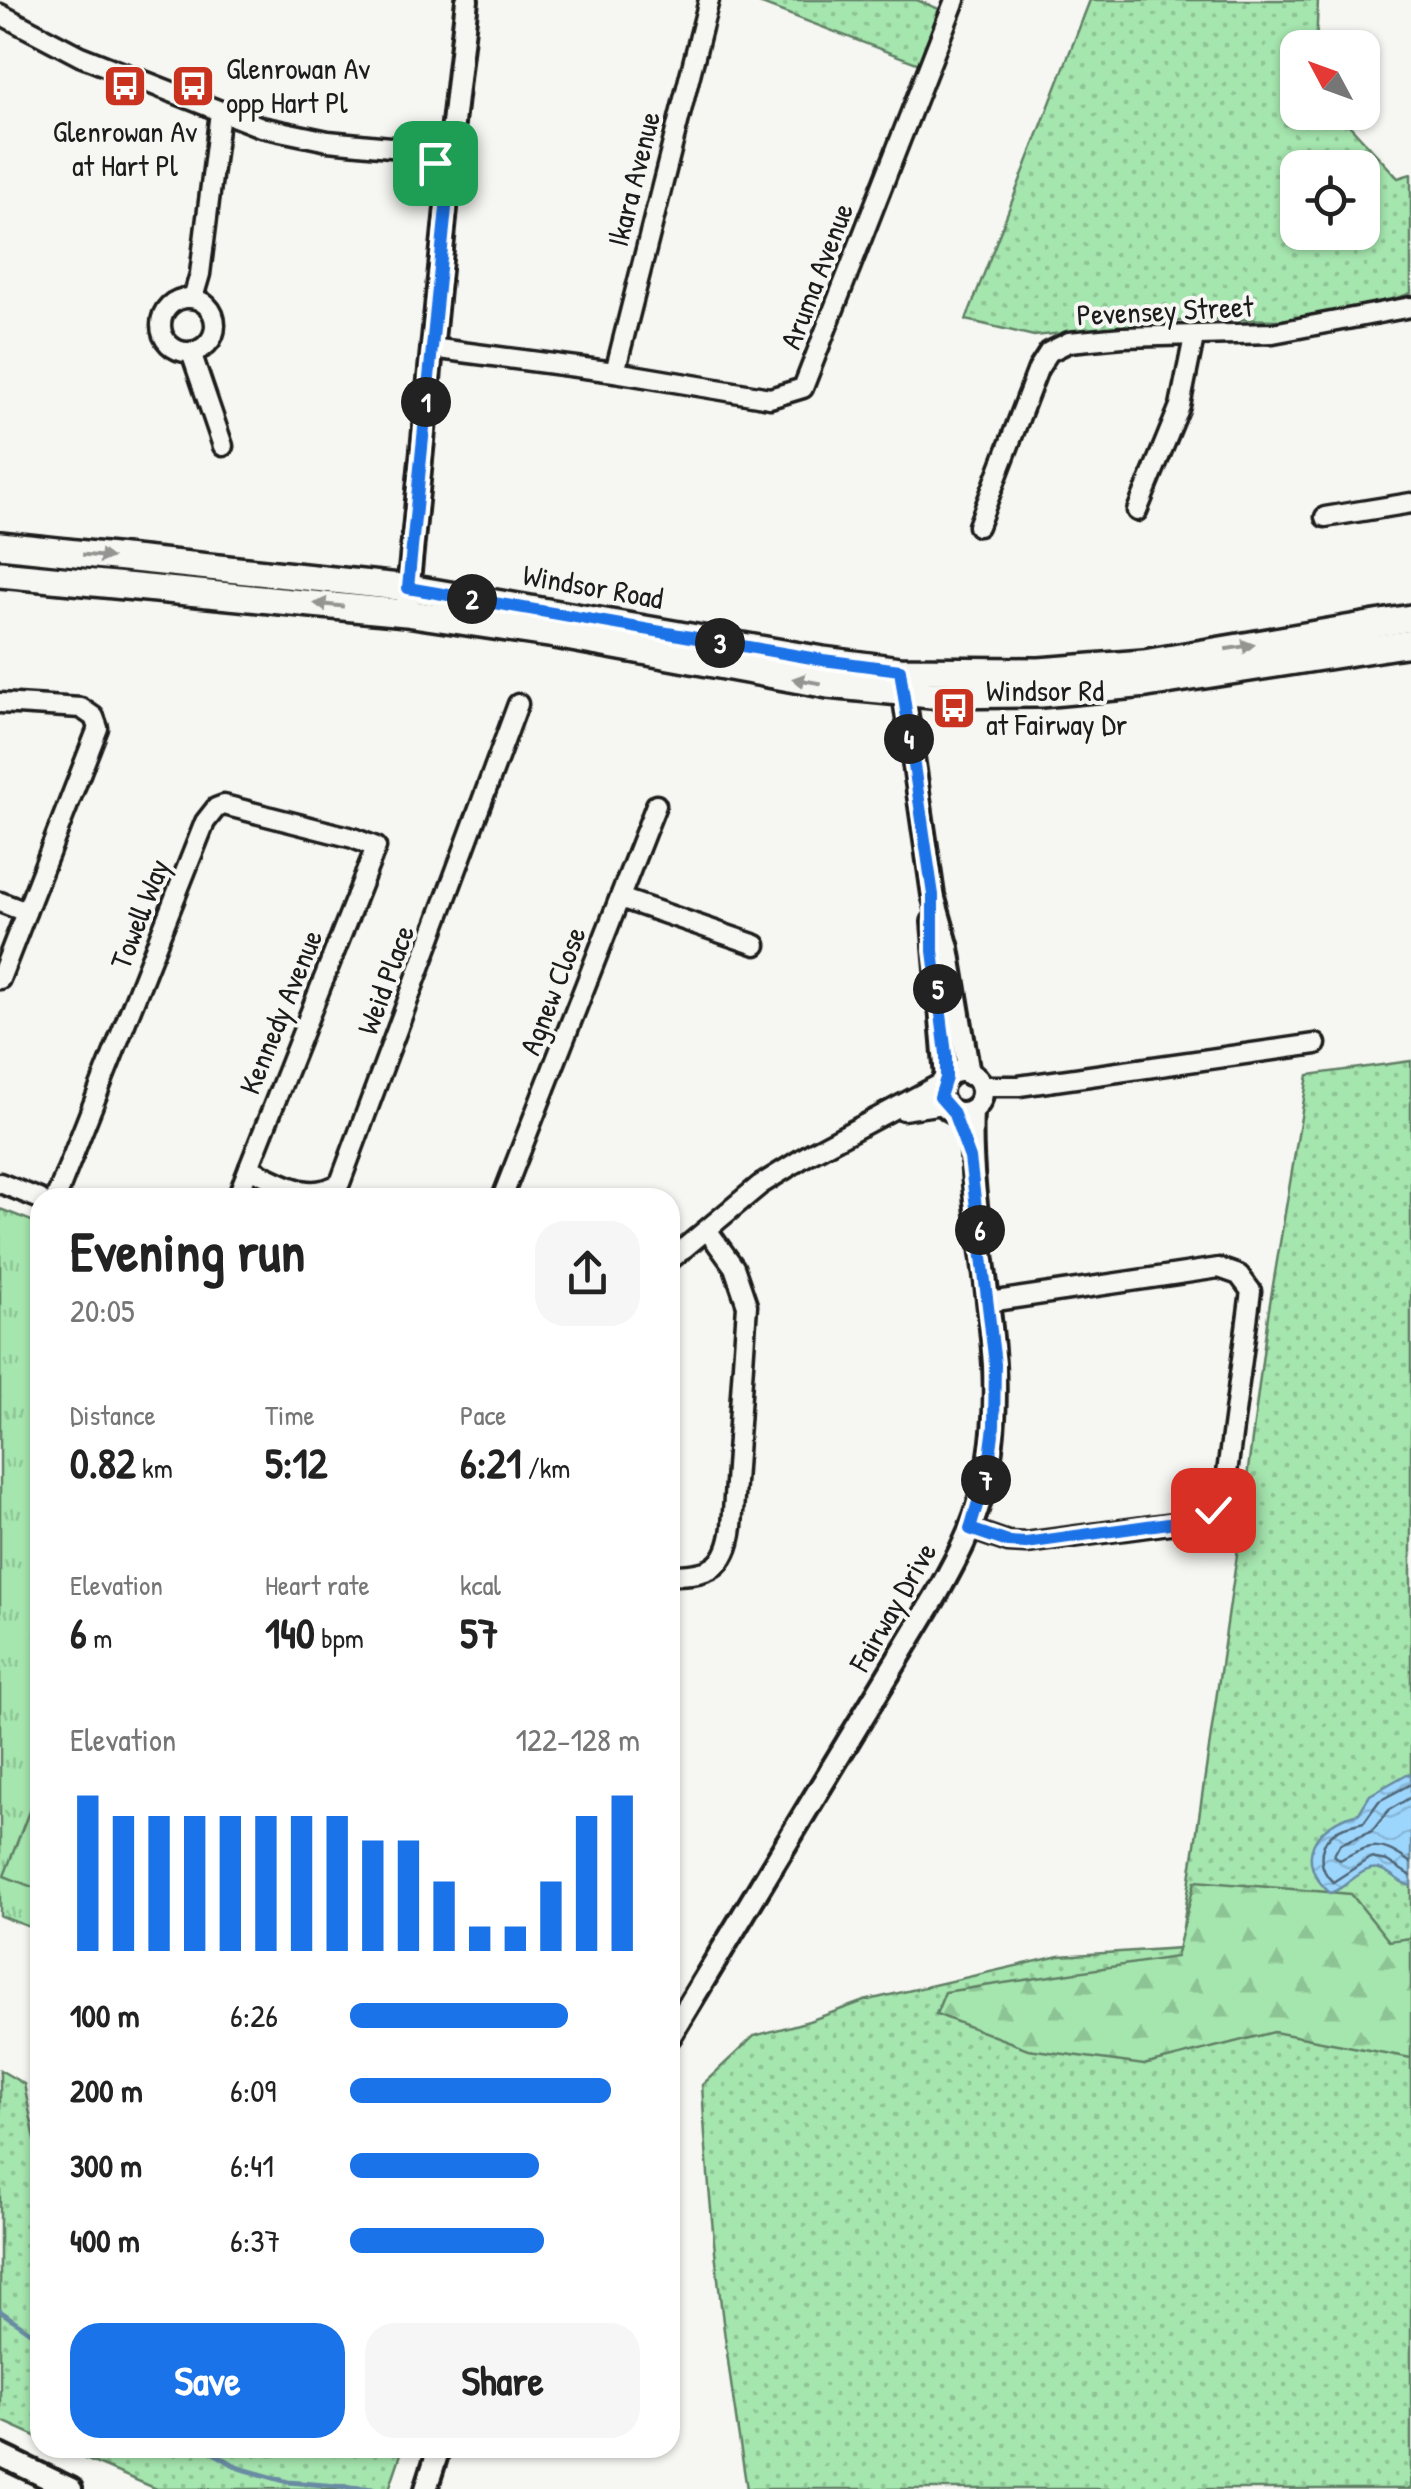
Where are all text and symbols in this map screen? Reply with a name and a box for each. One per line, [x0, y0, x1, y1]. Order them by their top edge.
north arrow [1280, 30, 1380, 130]
map controls [1280, 30, 1380, 250]
place label: Glenrowan Av opp Hart Pl [226, 48, 370, 122]
bus stop icon: Glenrowan Av at Hart Pl [102, 63, 148, 109]
bus stop icon: Glenrowan Av opp Hart Pl [170, 63, 216, 109]
street label: Ikara Avenue [597, 107, 669, 250]
place label: Glenrowan Av at Hart Pl [53, 111, 197, 185]
pin [393, 121, 478, 206]
icon: arrive [408, 136, 463, 191]
button: locate [1280, 150, 1380, 250]
street label: Aruma Avenue [770, 197, 862, 354]
street label: Pevensey Street [1076, 285, 1255, 335]
pin: 1 [401, 377, 451, 427]
text: 1 [421, 383, 431, 421]
one-way arrow [81, 548, 113, 564]
street label: Windsor Road [520, 554, 667, 618]
pin: 2 [447, 574, 497, 624]
text: 2 [465, 580, 479, 618]
one-way arrow [313, 597, 344, 613]
pin: 3 [695, 618, 745, 668]
text: 3 [714, 624, 726, 662]
one-way arrow [1225, 639, 1256, 654]
place label: Windsor Rd at Fairway Dr [986, 670, 1128, 744]
one-way arrow [791, 673, 822, 689]
bus stop icon: Windsor Rd at Fairway Dr [931, 685, 977, 731]
pin: 4 [884, 714, 934, 764]
text: 4 [904, 720, 914, 758]
street label: Towell Way [100, 853, 178, 974]
street label: Weid Place [347, 919, 423, 1040]
street label: Agnew Close [509, 921, 595, 1060]
street label: Kennedy Avenue [229, 923, 331, 1100]
pin: 5 [913, 964, 963, 1014]
text: 5 [932, 970, 944, 1008]
pin: 6 [955, 1205, 1005, 1255]
text: 6 [974, 1211, 986, 1249]
text: Evening run [70, 1214, 305, 1288]
button: share [535, 1221, 640, 1326]
text: 20:05 [70, 1289, 135, 1332]
text: Distance [70, 1396, 156, 1434]
text: Time [265, 1396, 315, 1434]
text: Pace [460, 1396, 506, 1434]
text: 0.82 [70, 1434, 136, 1491]
text: 5:12 [265, 1434, 327, 1491]
text: 6:21 [460, 1434, 521, 1491]
text: km [136, 1449, 173, 1487]
text: /km [521, 1449, 570, 1487]
pin: 7 [961, 1455, 1011, 1505]
text: 7 [979, 1461, 993, 1499]
pin [1171, 1468, 1256, 1553]
icon: check [1186, 1483, 1241, 1538]
street label: Fairway Drive [839, 1535, 945, 1679]
text: Elevation [70, 1566, 163, 1604]
text: Heart rate [265, 1566, 370, 1604]
text: kcal [460, 1566, 501, 1604]
text: 6 [70, 1604, 87, 1661]
text: 140 [265, 1604, 315, 1661]
text: 57 [460, 1604, 499, 1661]
text: m [87, 1619, 112, 1657]
text: bpm [315, 1619, 364, 1657]
text: Elevation [70, 1718, 176, 1761]
text: 122–128 m [515, 1718, 640, 1761]
text: 100 m [70, 1994, 139, 2037]
text: 6:26 [230, 1994, 278, 2037]
text: 200 m [70, 2069, 143, 2112]
text: 6:09 [230, 2069, 276, 2112]
text: 300 m [70, 2144, 142, 2187]
text: 6:41 [230, 2144, 274, 2187]
text: 400 m [70, 2219, 140, 2262]
text: 6:37 [230, 2219, 280, 2262]
button: Save [70, 2323, 345, 2438]
button: Share [365, 2323, 640, 2438]

